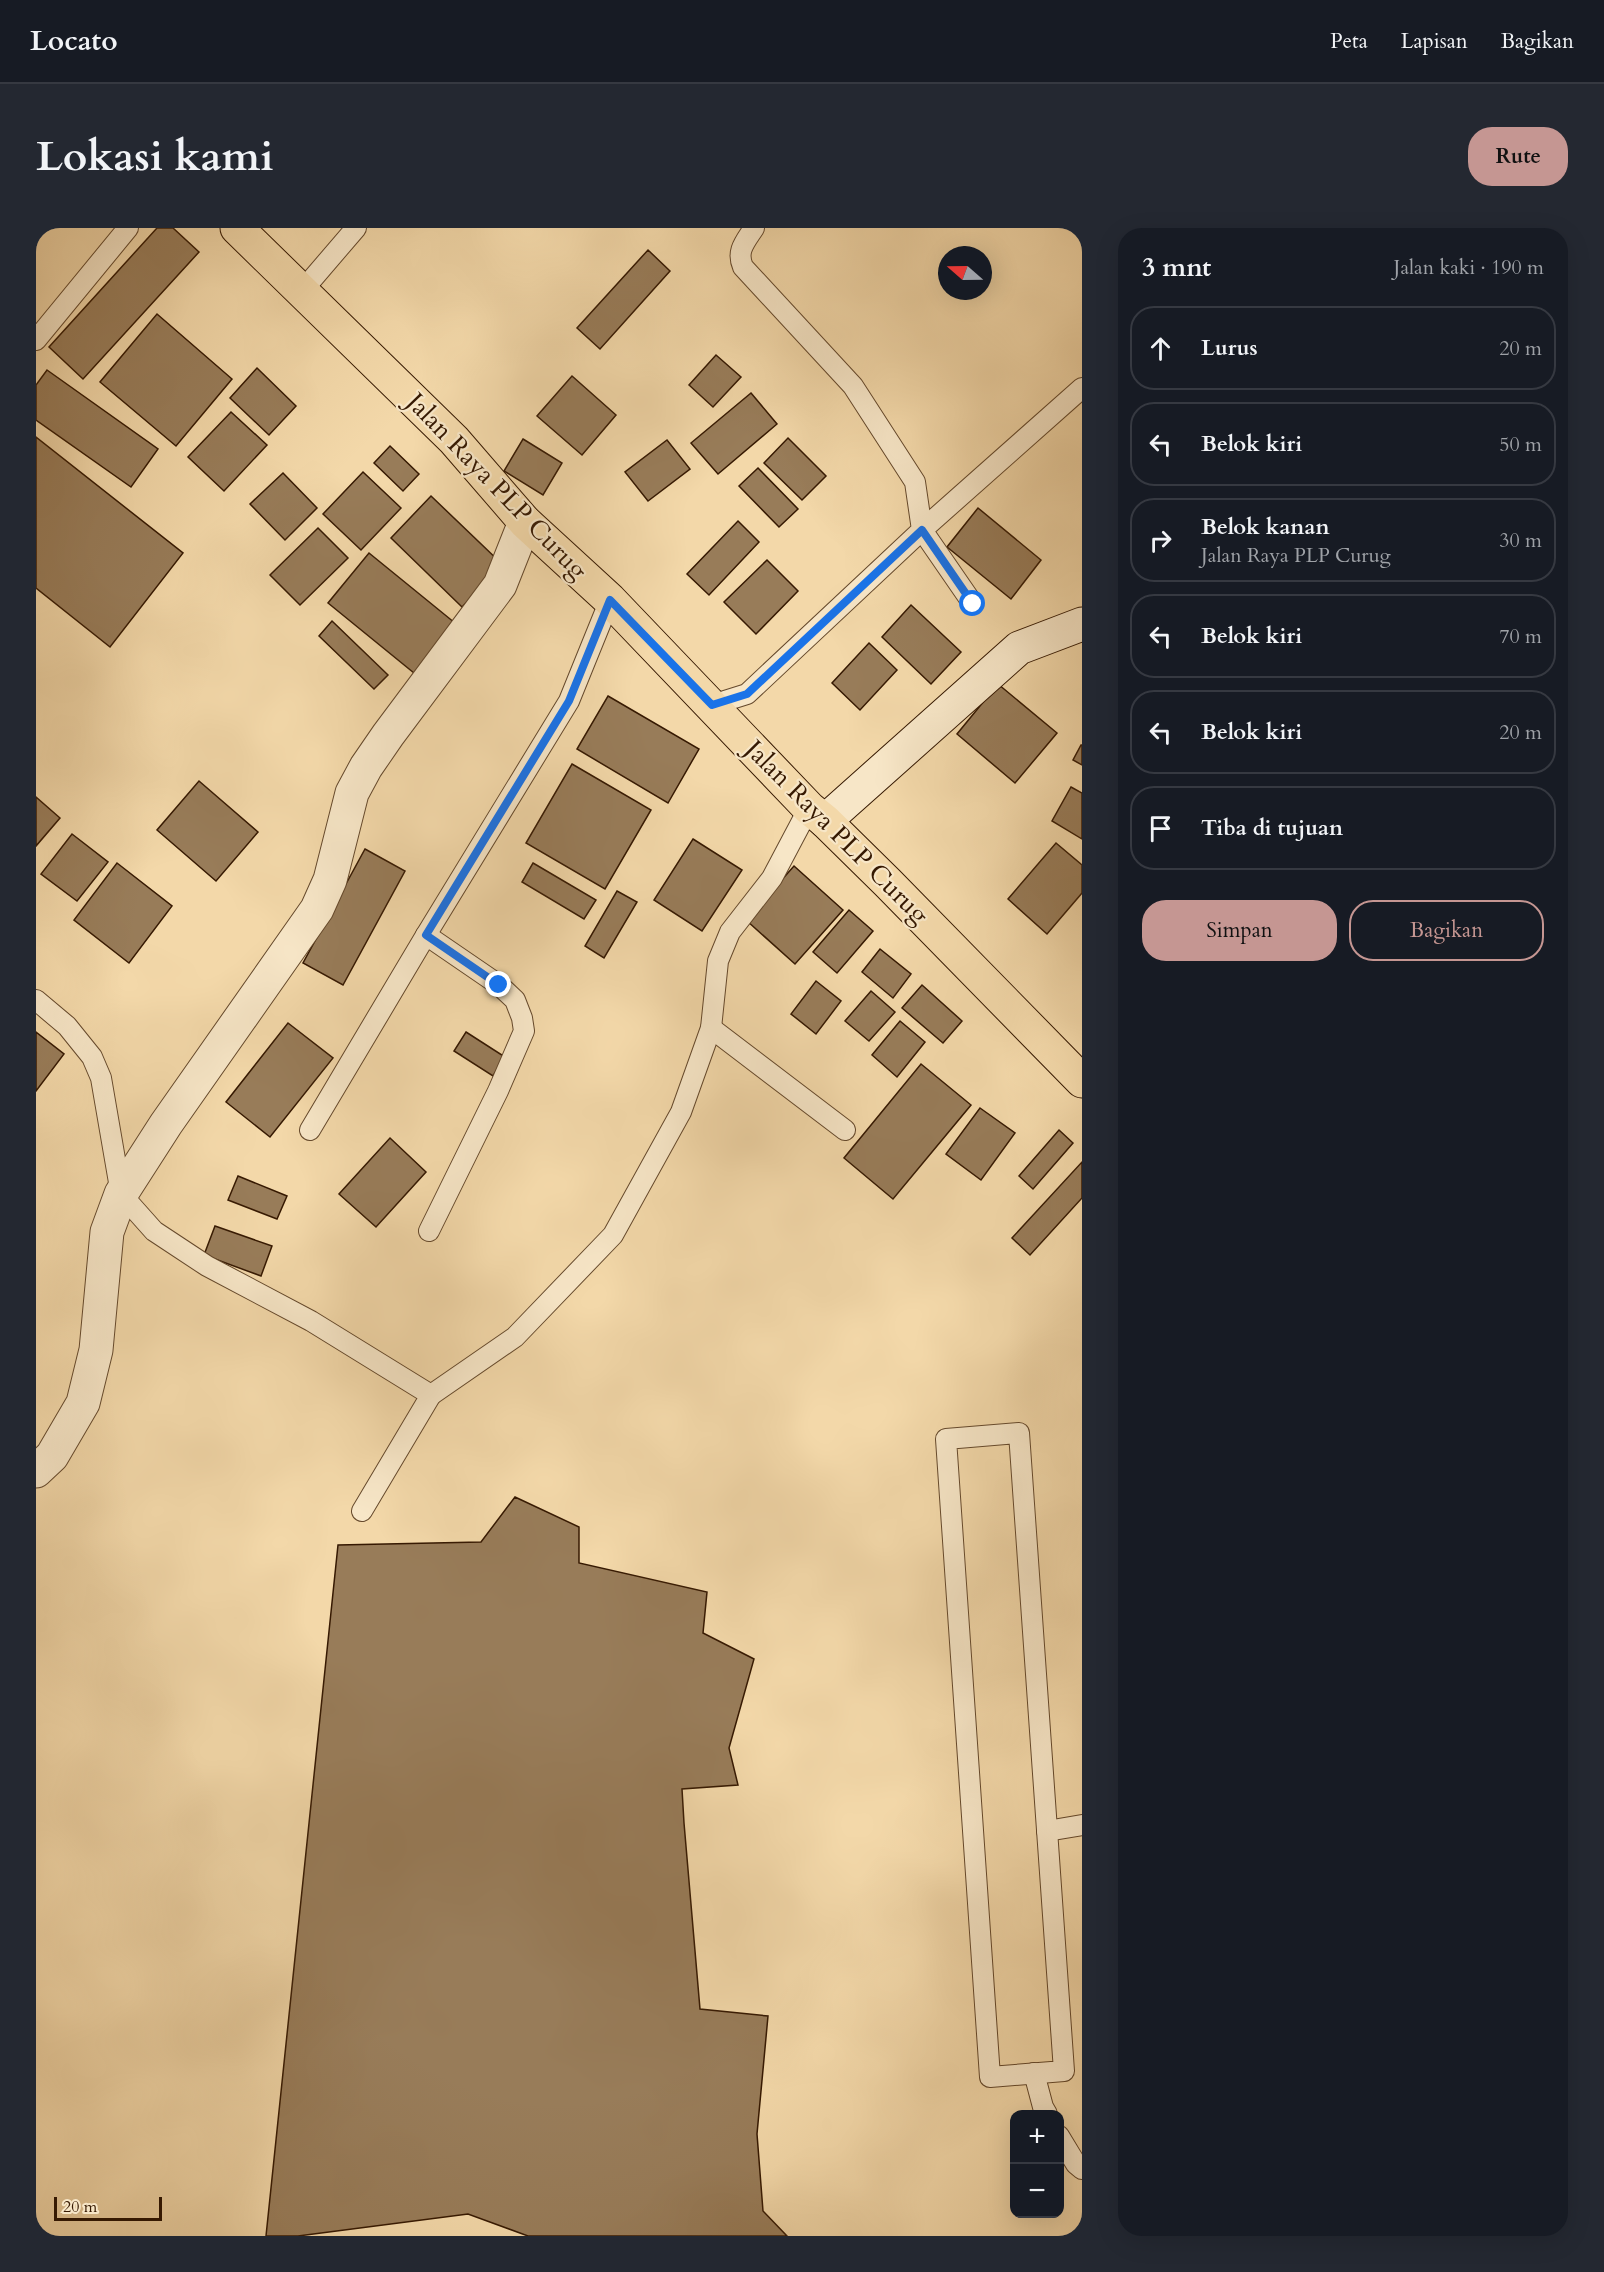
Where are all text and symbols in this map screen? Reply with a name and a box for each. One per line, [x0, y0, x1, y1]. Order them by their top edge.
text: Locato [30, 22, 118, 60]
text: Peta [1330, 27, 1368, 56]
text: Lapisan [1401, 27, 1468, 56]
text: Bagikan [1501, 27, 1574, 56]
button: Rute [1468, 127, 1568, 186]
text: Lokasi kami [36, 128, 274, 185]
north arrow [938, 246, 992, 300]
text: 3 mnt [1142, 250, 1211, 285]
text: Jalan kaki · 190 m [1394, 254, 1544, 281]
icon: ahead [1144, 332, 1177, 365]
text: Lurus [1201, 333, 1258, 363]
text: 20 m [1499, 335, 1542, 362]
street label: Jalan Raya PLP Curug [396, 382, 596, 587]
icon: left [1144, 428, 1177, 461]
text: Belok kiri [1201, 429, 1302, 459]
text: 50 m [1499, 431, 1542, 458]
text: Belok kanan [1201, 512, 1330, 542]
icon: right [1144, 524, 1177, 557]
text: 30 m [1499, 527, 1542, 554]
text: Jalan Raya PLP Curug [1201, 542, 1391, 569]
route start [959, 590, 985, 616]
icon: left [1144, 620, 1177, 653]
text: Belok kiri [1201, 621, 1302, 651]
text: 70 m [1499, 623, 1542, 650]
icon: left [1144, 716, 1177, 749]
text: Belok kiri [1201, 717, 1302, 747]
text: 20 m [1499, 719, 1542, 746]
street label: Jalan Raya PLP Curug [735, 730, 937, 932]
icon: arrive [1144, 812, 1177, 845]
text: Tiba di tujuan [1201, 813, 1343, 843]
button: Simpan [1142, 900, 1337, 961]
button: Bagikan [1349, 900, 1544, 961]
route end [485, 971, 511, 997]
map controls [1010, 2110, 1064, 2218]
button: + [1010, 2110, 1064, 2164]
button: − [1010, 2164, 1064, 2218]
scale bar [54, 2194, 162, 2222]
text: 20 m [63, 2196, 97, 2218]

